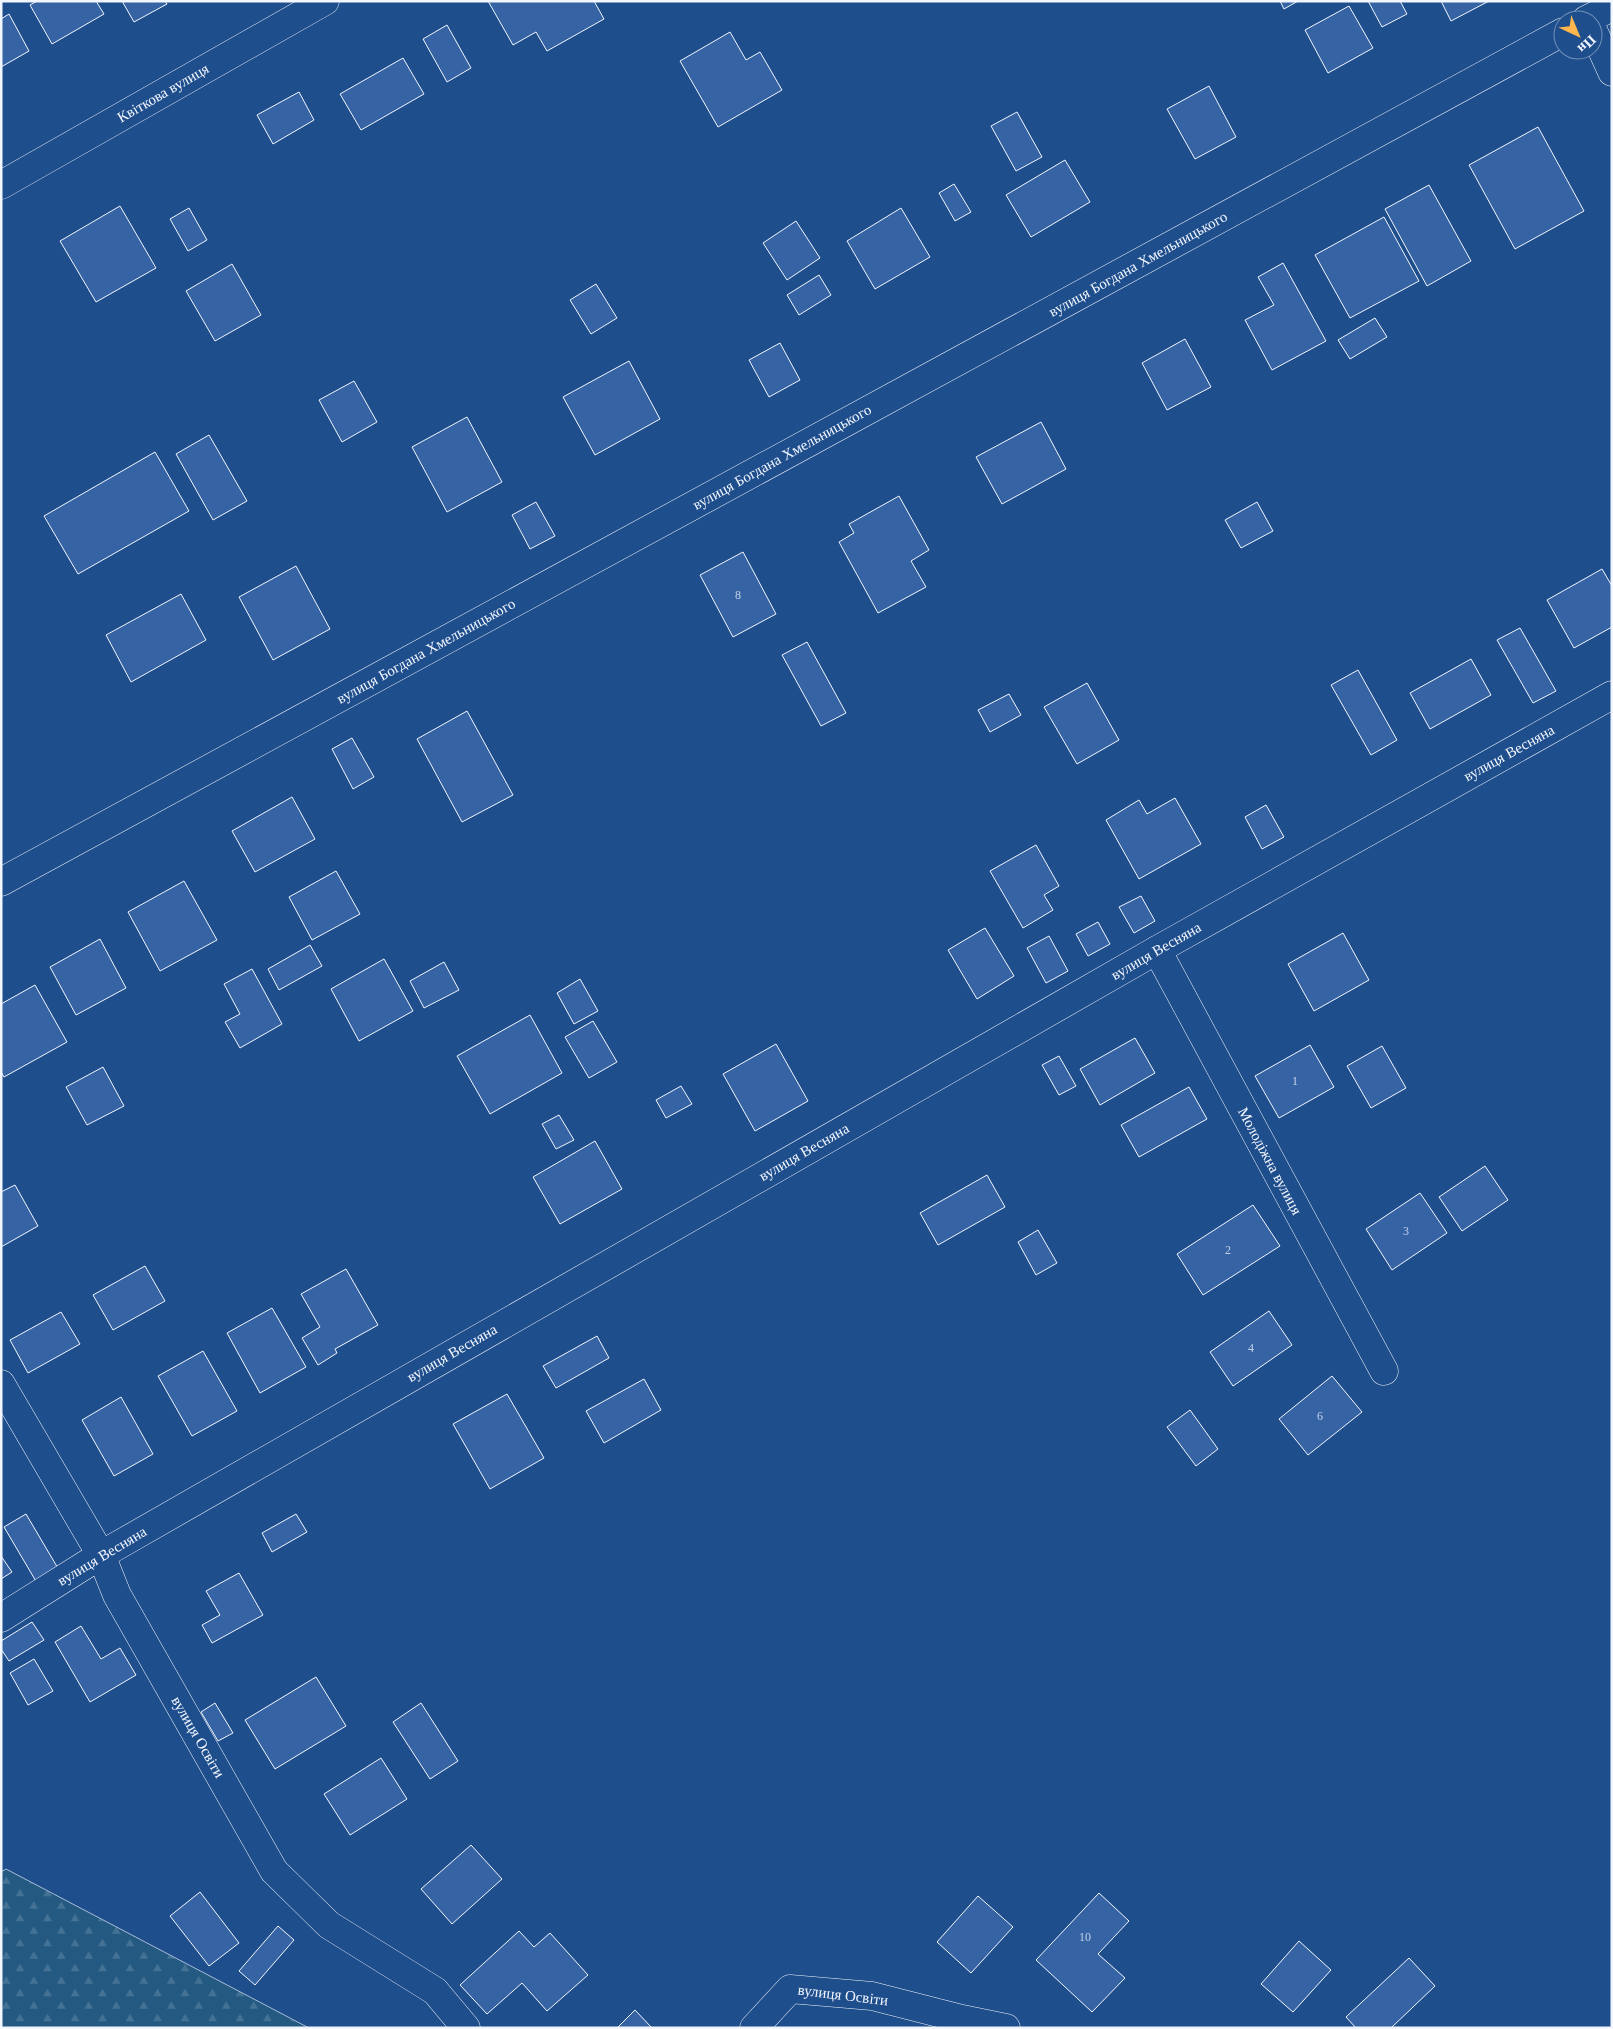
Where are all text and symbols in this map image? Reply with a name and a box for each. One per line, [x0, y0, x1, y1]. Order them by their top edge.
north arrow [1553, 10, 1603, 60]
text: Пн [1575, 32, 1599, 56]
street label: Квіткова вулиця [114, 60, 212, 126]
street label: вулиця Богдана Хмельницького [1046, 208, 1230, 320]
street label: вулиця Богдана Хмельницького [690, 401, 874, 513]
house number: 8 [735, 588, 741, 602]
street label: вулиця Богдана Хмельницького [334, 595, 518, 707]
street label: вулиця Весняна [1461, 721, 1557, 784]
street label: вулиця Весняна [1108, 919, 1204, 983]
house number: 1 [1292, 1074, 1298, 1088]
street label: Молодіжна вулиця [1235, 1105, 1305, 1217]
street label: вулиця Весняна [756, 1120, 852, 1184]
house number: 3 [1403, 1224, 1409, 1238]
house number: 2 [1225, 1243, 1231, 1257]
street label: вулиця Весняна [404, 1321, 500, 1385]
house number: 4 [1248, 1341, 1254, 1355]
house number: 6 [1317, 1409, 1323, 1423]
street label: вулиця Весняна [55, 1523, 150, 1589]
street label: вулиця Освіти [168, 1694, 228, 1780]
house number: 10 [1079, 1930, 1091, 1944]
street label: вулиця Освіти [797, 1982, 889, 2008]

